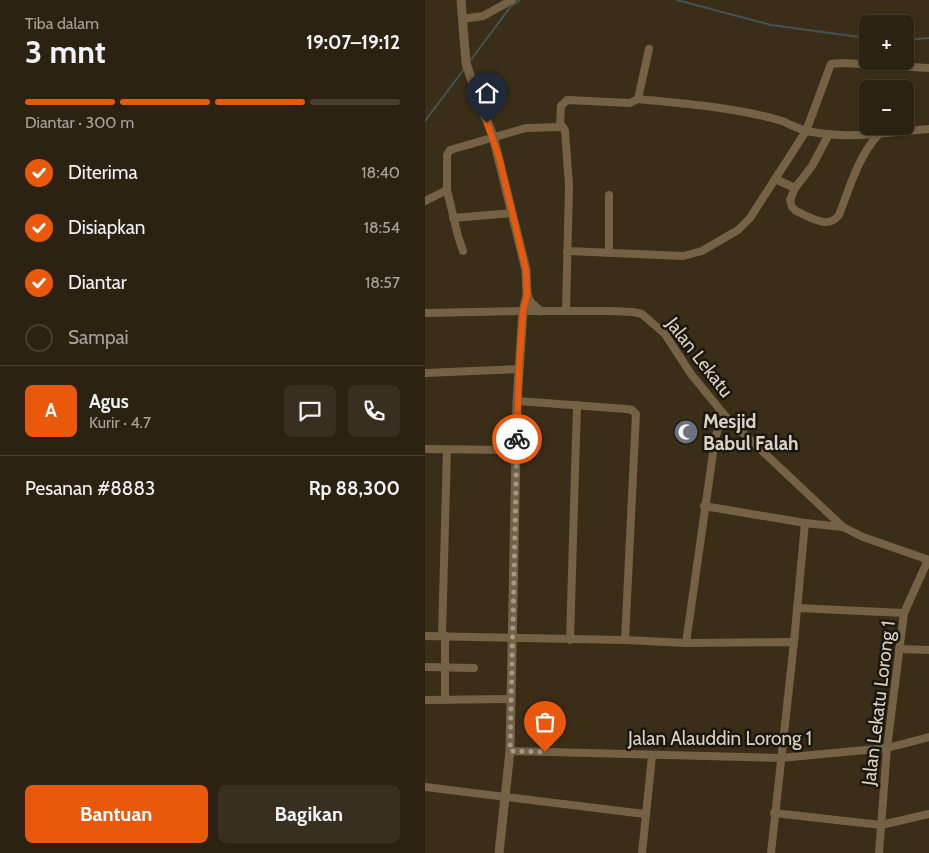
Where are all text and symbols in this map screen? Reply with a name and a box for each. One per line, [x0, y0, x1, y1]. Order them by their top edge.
text: Tiba dalam [25, 14, 99, 33]
map controls [859, 15, 914, 135]
button: + [859, 15, 914, 70]
text: 19:07–19:12 [306, 31, 400, 54]
text: 3 mnt [25, 32, 106, 71]
pin [466, 72, 508, 123]
icon: home [473, 79, 501, 107]
button: − [859, 80, 914, 135]
text: Diantar · 300 m [25, 113, 134, 132]
icon: check [25, 159, 53, 187]
text: Diterima [68, 161, 138, 184]
text: 18:40 [361, 163, 400, 182]
icon: check [25, 214, 53, 242]
text: Disiapkan [68, 216, 145, 239]
text: 18:54 [364, 218, 400, 237]
icon: check [25, 269, 53, 297]
text: Diantar [68, 271, 127, 294]
text: 18:57 [365, 273, 400, 292]
street label: Jalan Lekatu [661, 312, 738, 402]
text: Sampai [68, 326, 129, 349]
button: chat [284, 385, 336, 437]
button: phone [348, 385, 400, 437]
text: Agus [89, 390, 129, 413]
text: A [45, 399, 57, 422]
place label: Mesjid Babul Falah [703, 410, 799, 455]
text: Kurir · 4.7 [89, 413, 151, 432]
courier [492, 414, 542, 464]
mosque icon: Mesjid Babul Falah [673, 419, 699, 445]
icon: bike [503, 425, 531, 453]
text: Pesanan #8883 [25, 477, 155, 500]
text: Rp 88,300 [309, 477, 400, 500]
street label: Jalan Lekatu Lorong 1 [857, 619, 900, 788]
pin [524, 701, 566, 752]
icon: bag [531, 708, 559, 736]
street label: Jalan Alauddin Lorong 1 [627, 727, 812, 750]
button: Bantuan [25, 785, 208, 843]
button: Bagikan [218, 785, 400, 843]

